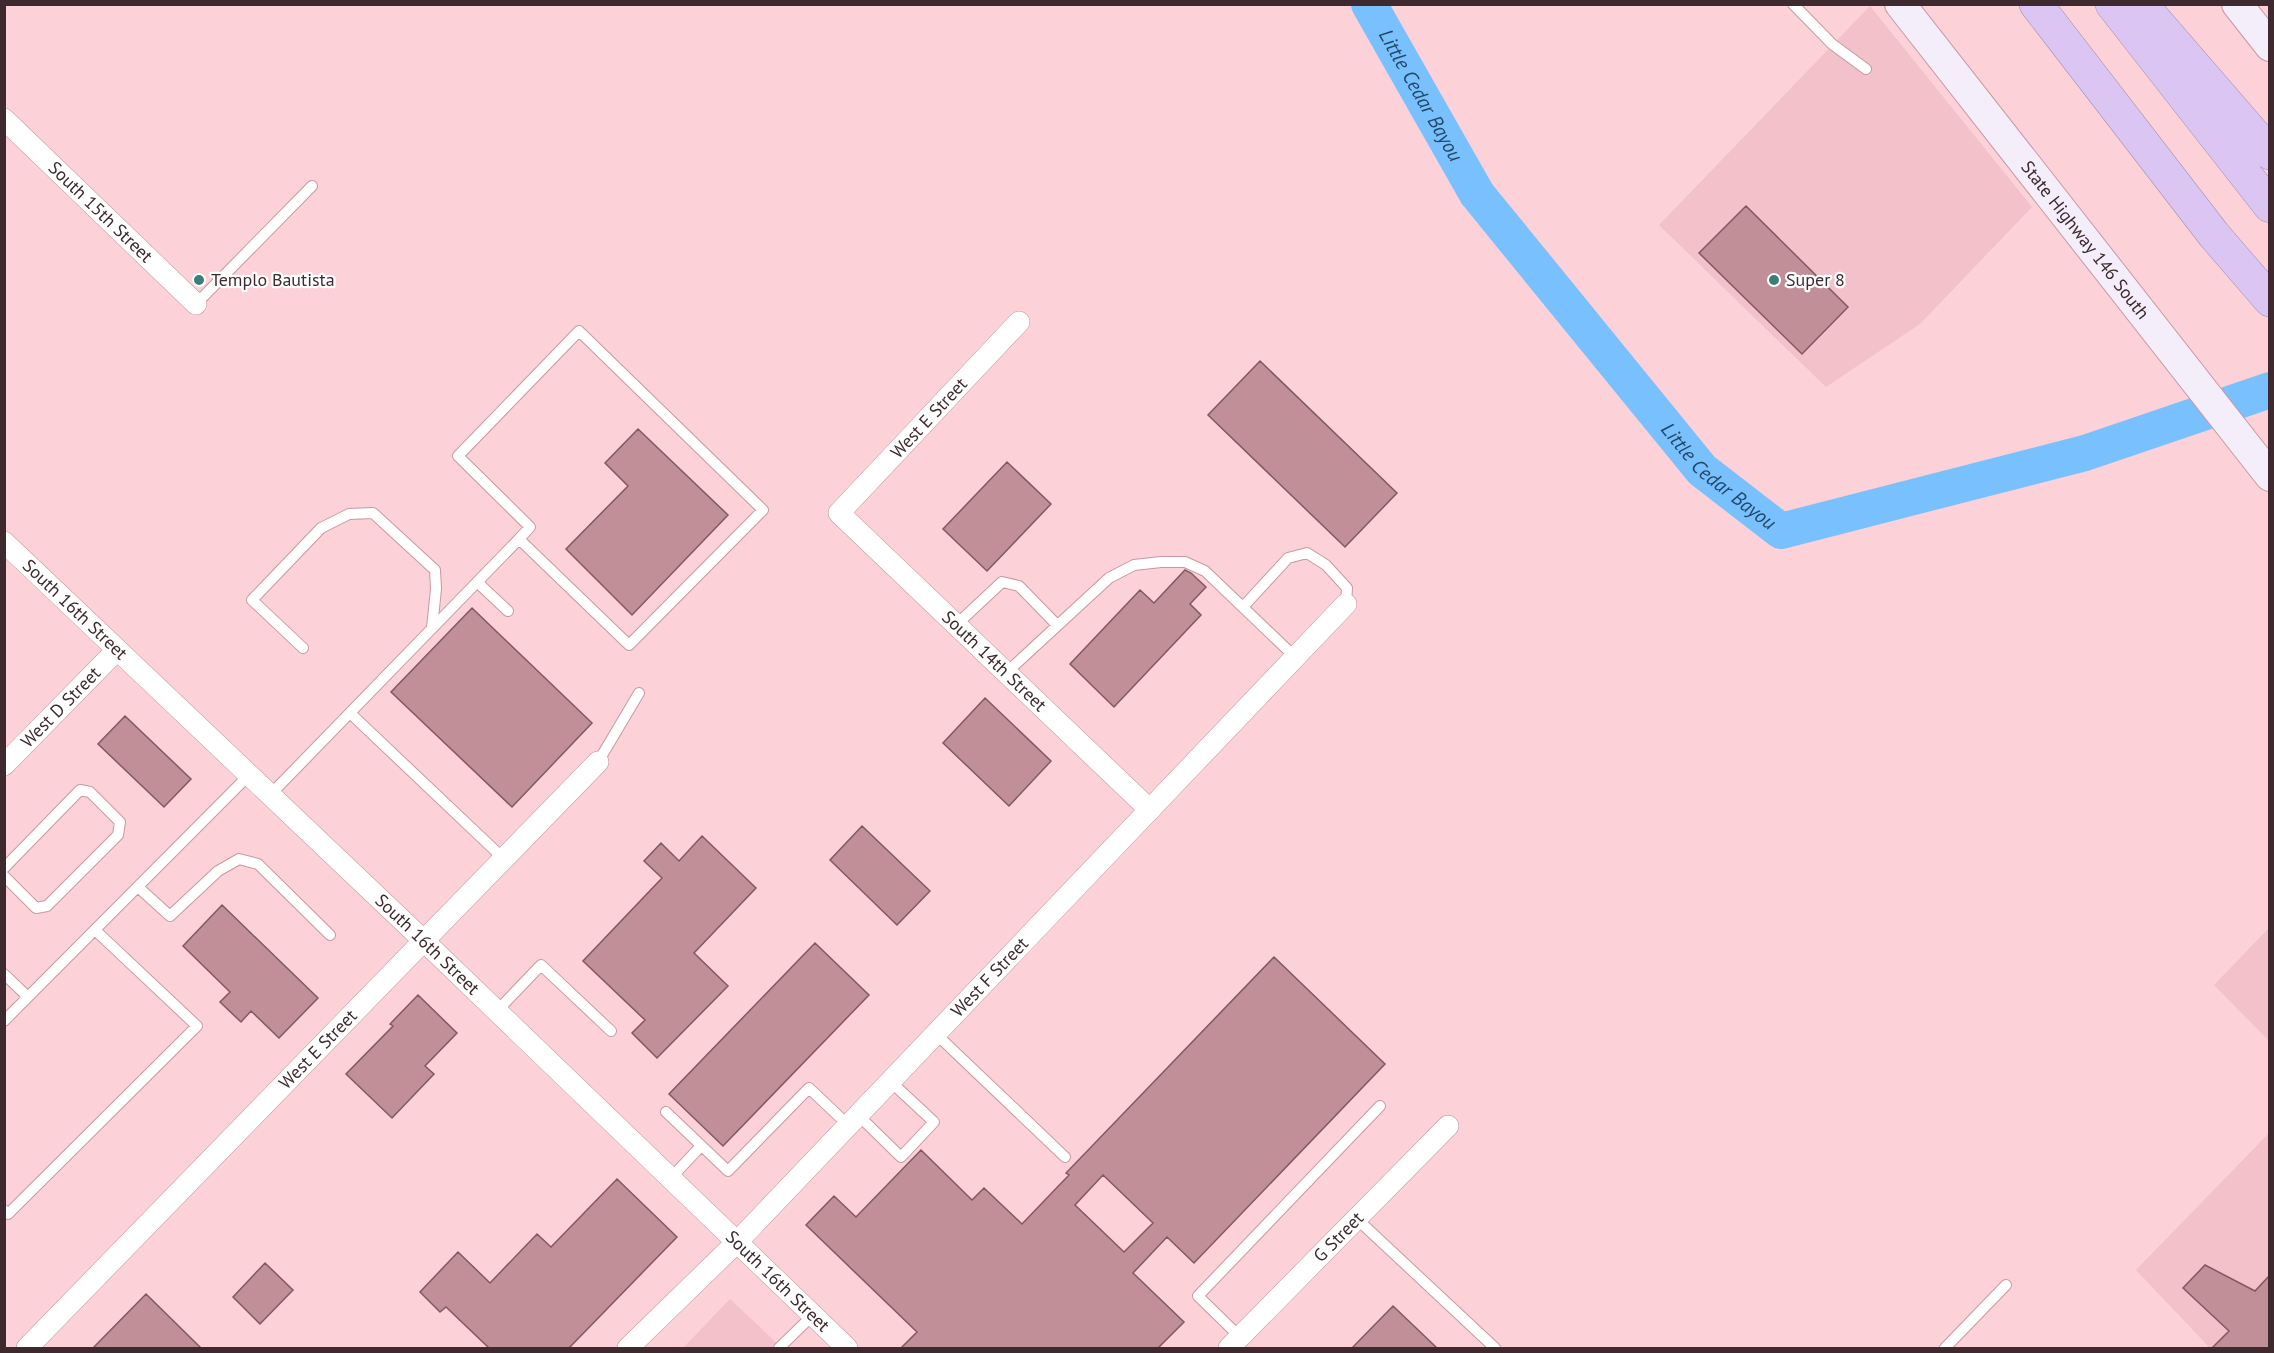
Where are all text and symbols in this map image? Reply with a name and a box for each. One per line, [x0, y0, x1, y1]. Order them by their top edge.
water label: Little Cedar Bayou [1373, 24, 1469, 166]
street label: South 15th Street [44, 156, 158, 267]
street label: State Highway 146 South [2016, 156, 2155, 324]
place label: Templo Bautista [211, 268, 335, 291]
place label: Super 8 [1786, 268, 1845, 291]
marker: Templo Bautista [192, 273, 206, 287]
marker: Super 8 [1767, 273, 1781, 287]
street label: West E Street [885, 372, 972, 463]
water label: Little Cedar Bayou [1655, 417, 1782, 536]
street label: South 16th Street [18, 554, 133, 664]
street label: South 14th Street [937, 605, 1052, 716]
street label: West D Street [16, 662, 105, 752]
street label: South 16th Street [370, 889, 485, 999]
street label: West F Street [946, 932, 1033, 1022]
street label: West E Street [274, 1004, 362, 1094]
street label: G Street [1308, 1206, 1368, 1267]
street label: South 16th Street [721, 1225, 835, 1336]

